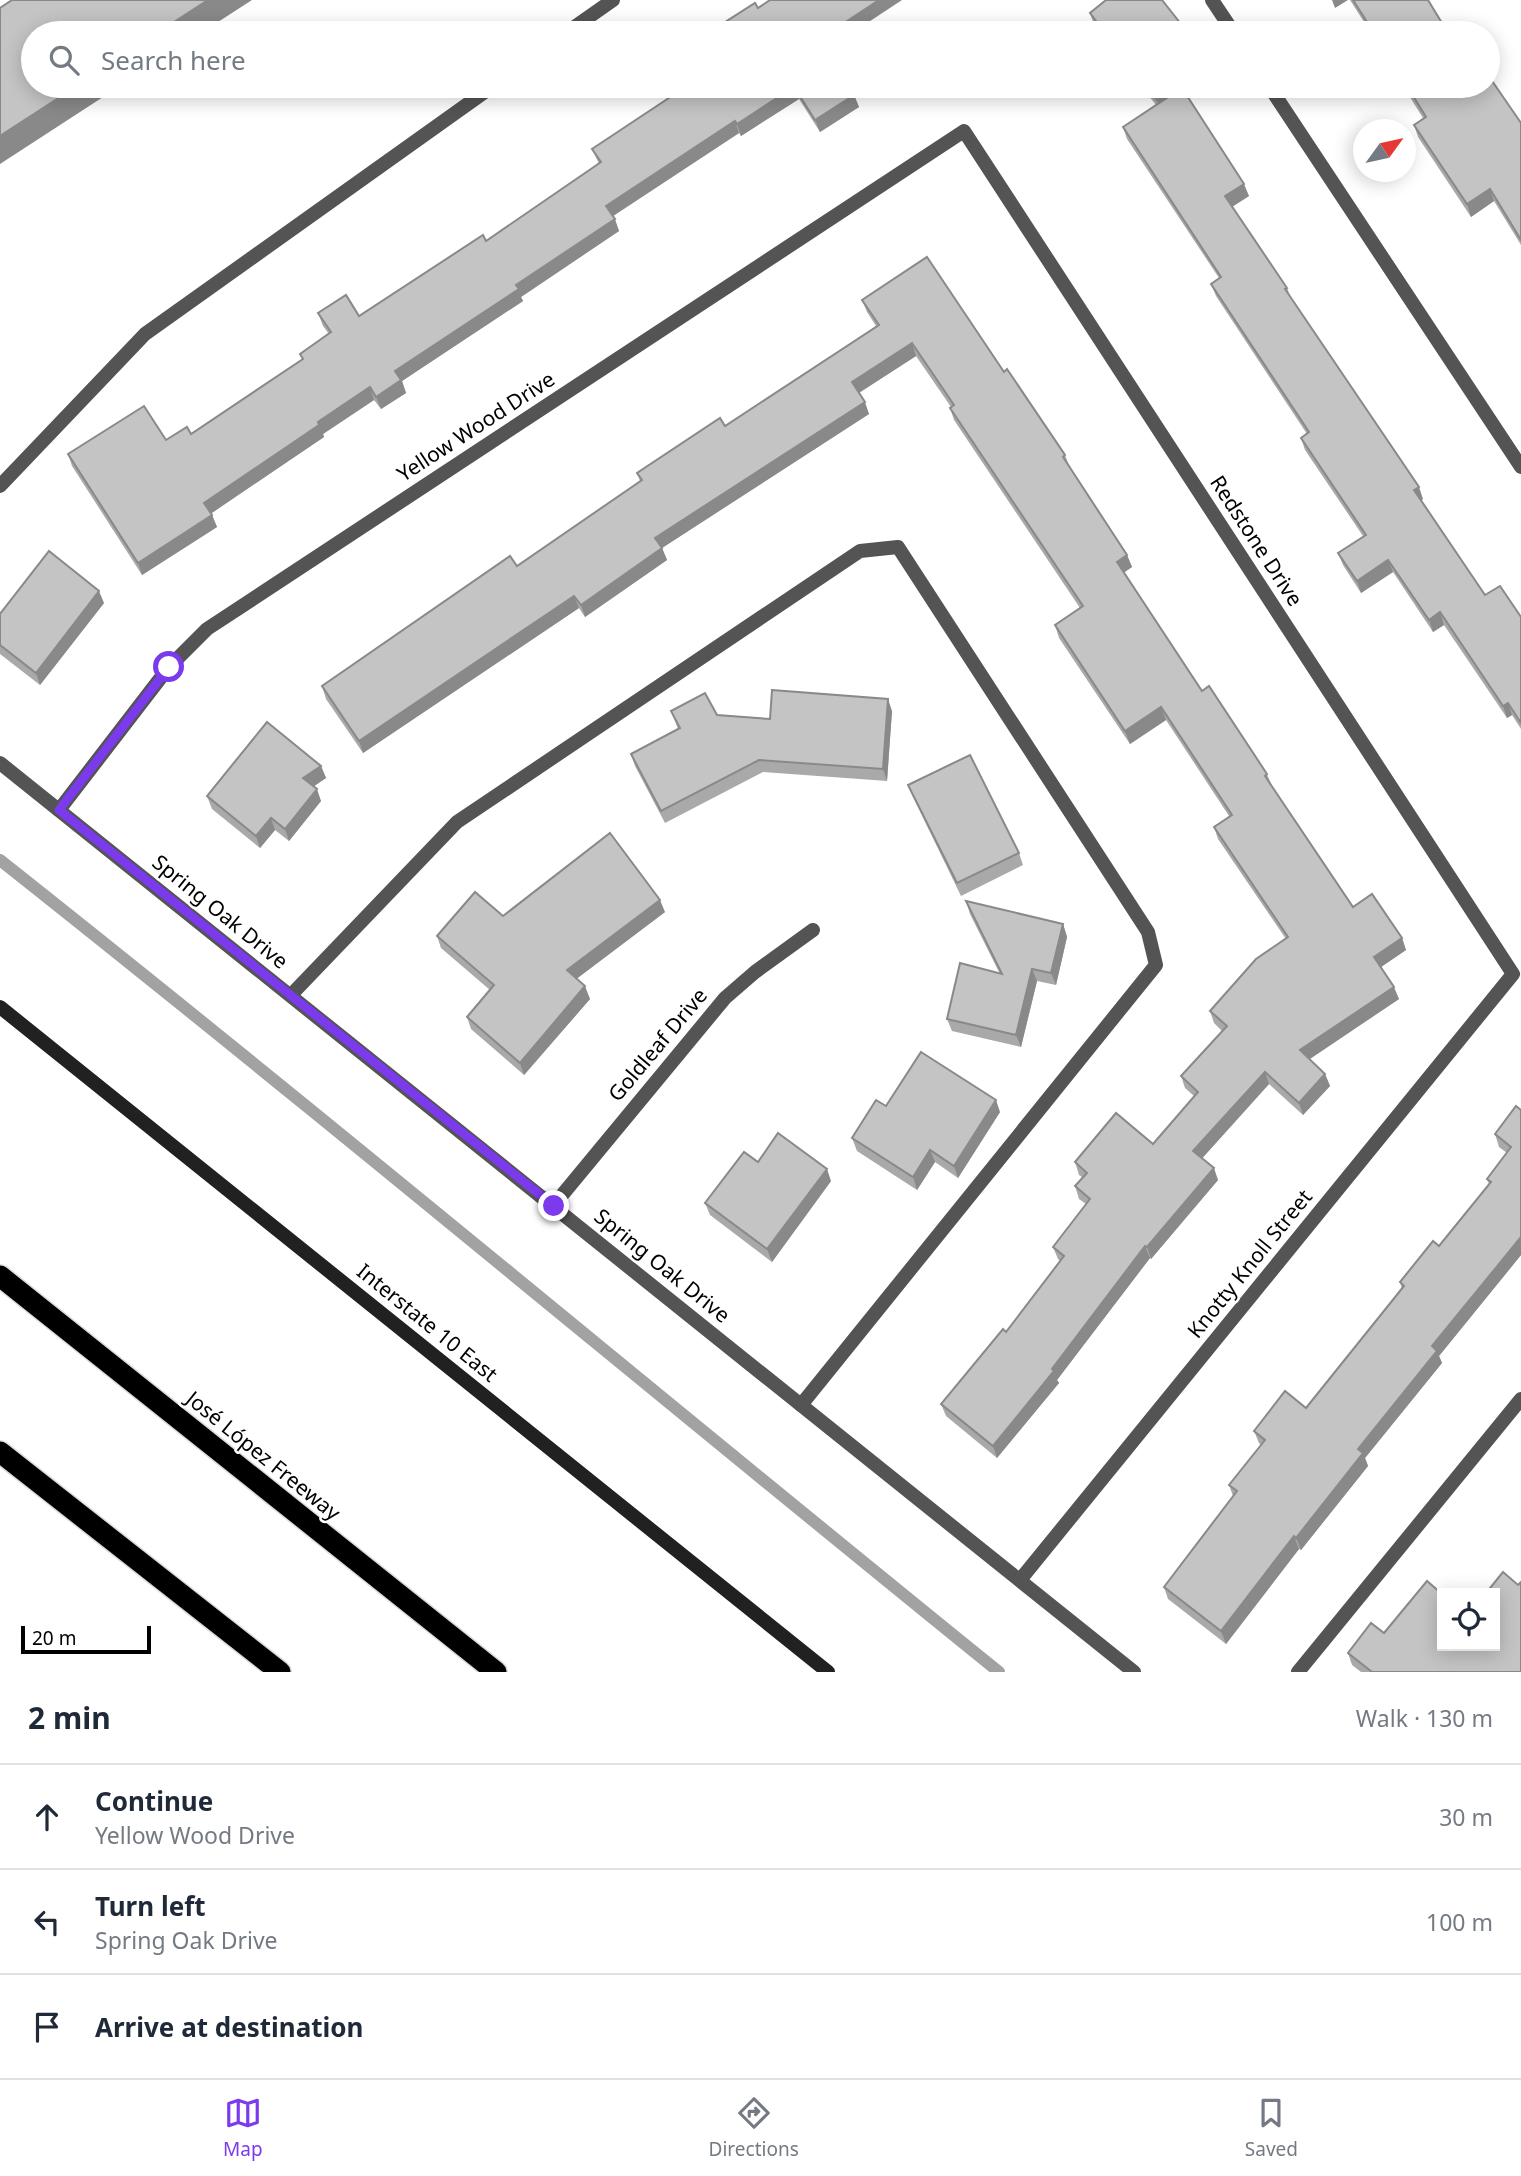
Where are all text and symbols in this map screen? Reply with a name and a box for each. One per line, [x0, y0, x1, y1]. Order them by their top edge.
search box [21, 21, 1500, 98]
icon: search [45, 41, 83, 79]
text: Search here [101, 42, 246, 78]
north arrow [1353, 119, 1416, 182]
street label: Yellow Wood Drive [391, 365, 560, 488]
street label: Redstone Drive [1204, 470, 1310, 611]
route start [153, 651, 184, 682]
street label: Spring Oak Drive [147, 848, 294, 975]
street label: Goldleaf Drive [602, 982, 713, 1107]
street label: Knotty Knoll Street [1181, 1183, 1318, 1344]
route end [538, 1190, 569, 1221]
street label: Spring Oak Drive [589, 1202, 736, 1329]
street label: Interstate 10 East [352, 1257, 504, 1388]
street label: José López Freeway [179, 1383, 347, 1526]
map controls [1437, 1588, 1500, 1651]
button: locate [1437, 1588, 1500, 1651]
scale bar [21, 1623, 150, 1655]
text: 20 m [32, 1625, 76, 1651]
text: 2 min [28, 1697, 111, 1738]
text: Walk · 130 m [1356, 1702, 1493, 1734]
text: Continue [95, 1783, 213, 1819]
icon: ahead [28, 1798, 66, 1836]
text: 30 m [1439, 1801, 1493, 1833]
text: Yellow Wood Drive [95, 1819, 295, 1851]
text: Turn left [95, 1888, 206, 1924]
icon: left [28, 1903, 66, 1941]
text: 100 m [1426, 1906, 1493, 1938]
text: Spring Oak Drive [95, 1924, 278, 1956]
icon: arrive [28, 2008, 66, 2046]
text: Arrive at destination [95, 2009, 364, 2045]
tab: Map [223, 2094, 263, 2162]
tab: Directions [709, 2094, 799, 2162]
tab: Saved [1245, 2094, 1298, 2162]

